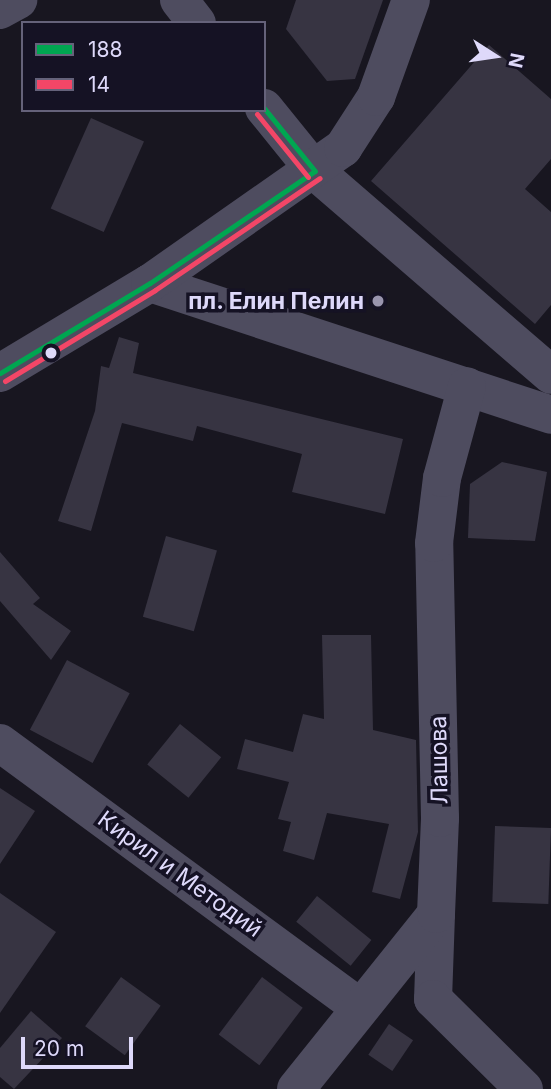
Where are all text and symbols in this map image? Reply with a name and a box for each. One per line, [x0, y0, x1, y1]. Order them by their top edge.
legend [21, 21, 266, 112]
north arrow [460, 21, 530, 91]
text: 188 [88, 37, 123, 62]
text: N [503, 51, 529, 70]
text: 14 [88, 72, 110, 97]
place label: пл. Елин Пелин [188, 287, 364, 315]
marker: пл. Елин Пелин [370, 293, 386, 309]
unlabelled marker [44, 346, 58, 360]
street label: Лашова [424, 715, 454, 805]
street label: Кирил и Методий [92, 805, 268, 943]
scale bar [24, 1023, 136, 1066]
text: 20 m [34, 1036, 84, 1061]

